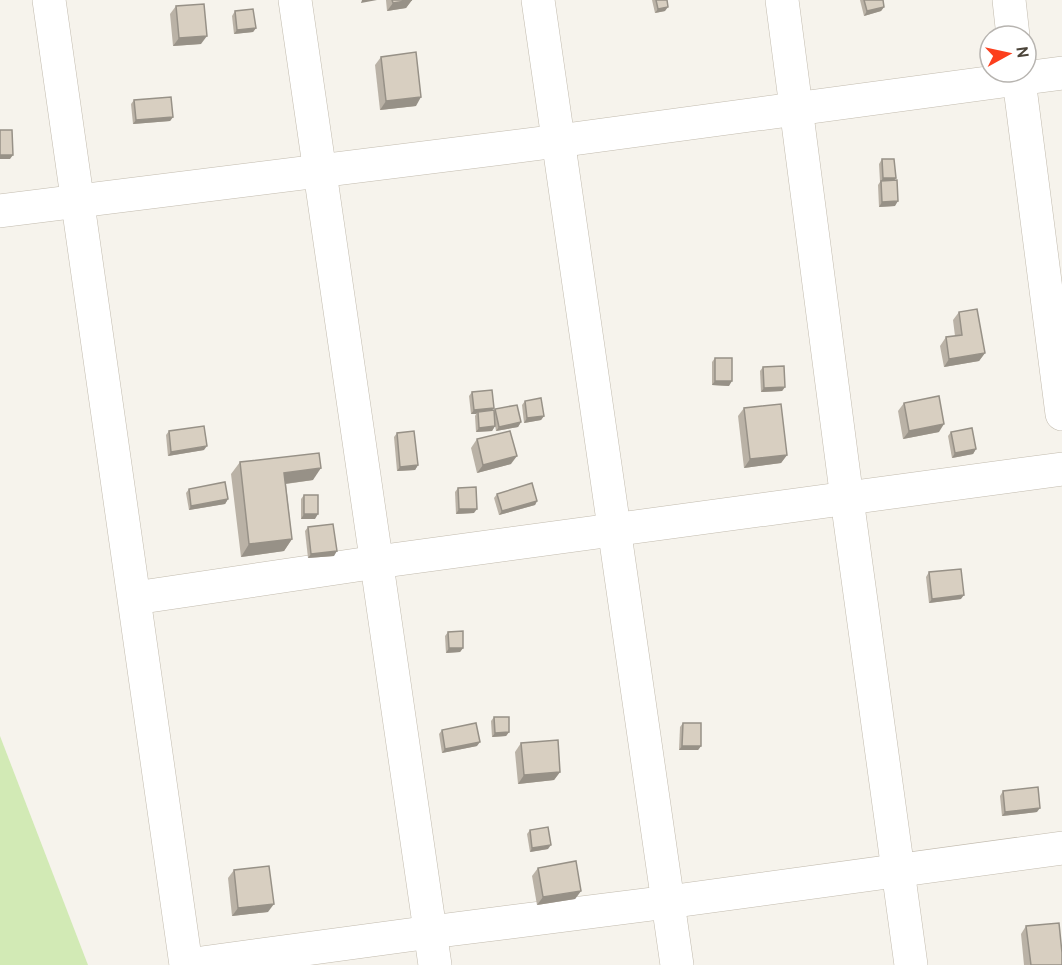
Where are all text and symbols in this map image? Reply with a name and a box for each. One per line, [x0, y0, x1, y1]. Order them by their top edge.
north arrow [978, 24, 1038, 84]
text: N [1012, 45, 1033, 59]

